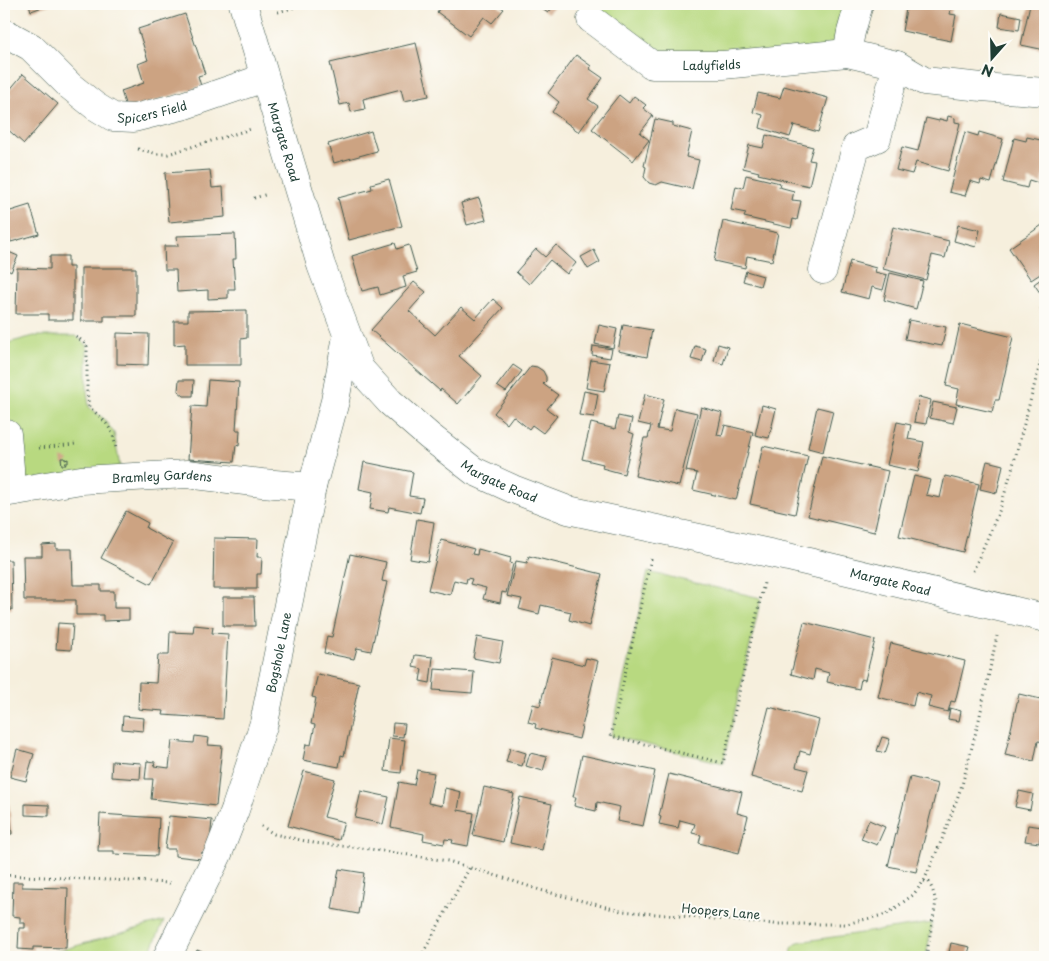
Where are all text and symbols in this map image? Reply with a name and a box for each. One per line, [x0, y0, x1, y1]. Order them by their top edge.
north arrow [966, 32, 1016, 82]
street label: Ladyfields [683, 54, 742, 74]
text: N [979, 59, 996, 82]
street label: Spicers Field [117, 96, 189, 127]
street label: Margate Road [264, 100, 305, 184]
street label: Margate Road [457, 455, 540, 507]
street label: Bramley Gardens [111, 465, 214, 487]
street label: Margate Road [848, 563, 933, 600]
street label: Bogshole Lane [261, 610, 295, 694]
street label: Hoopers Lane [681, 899, 761, 923]

